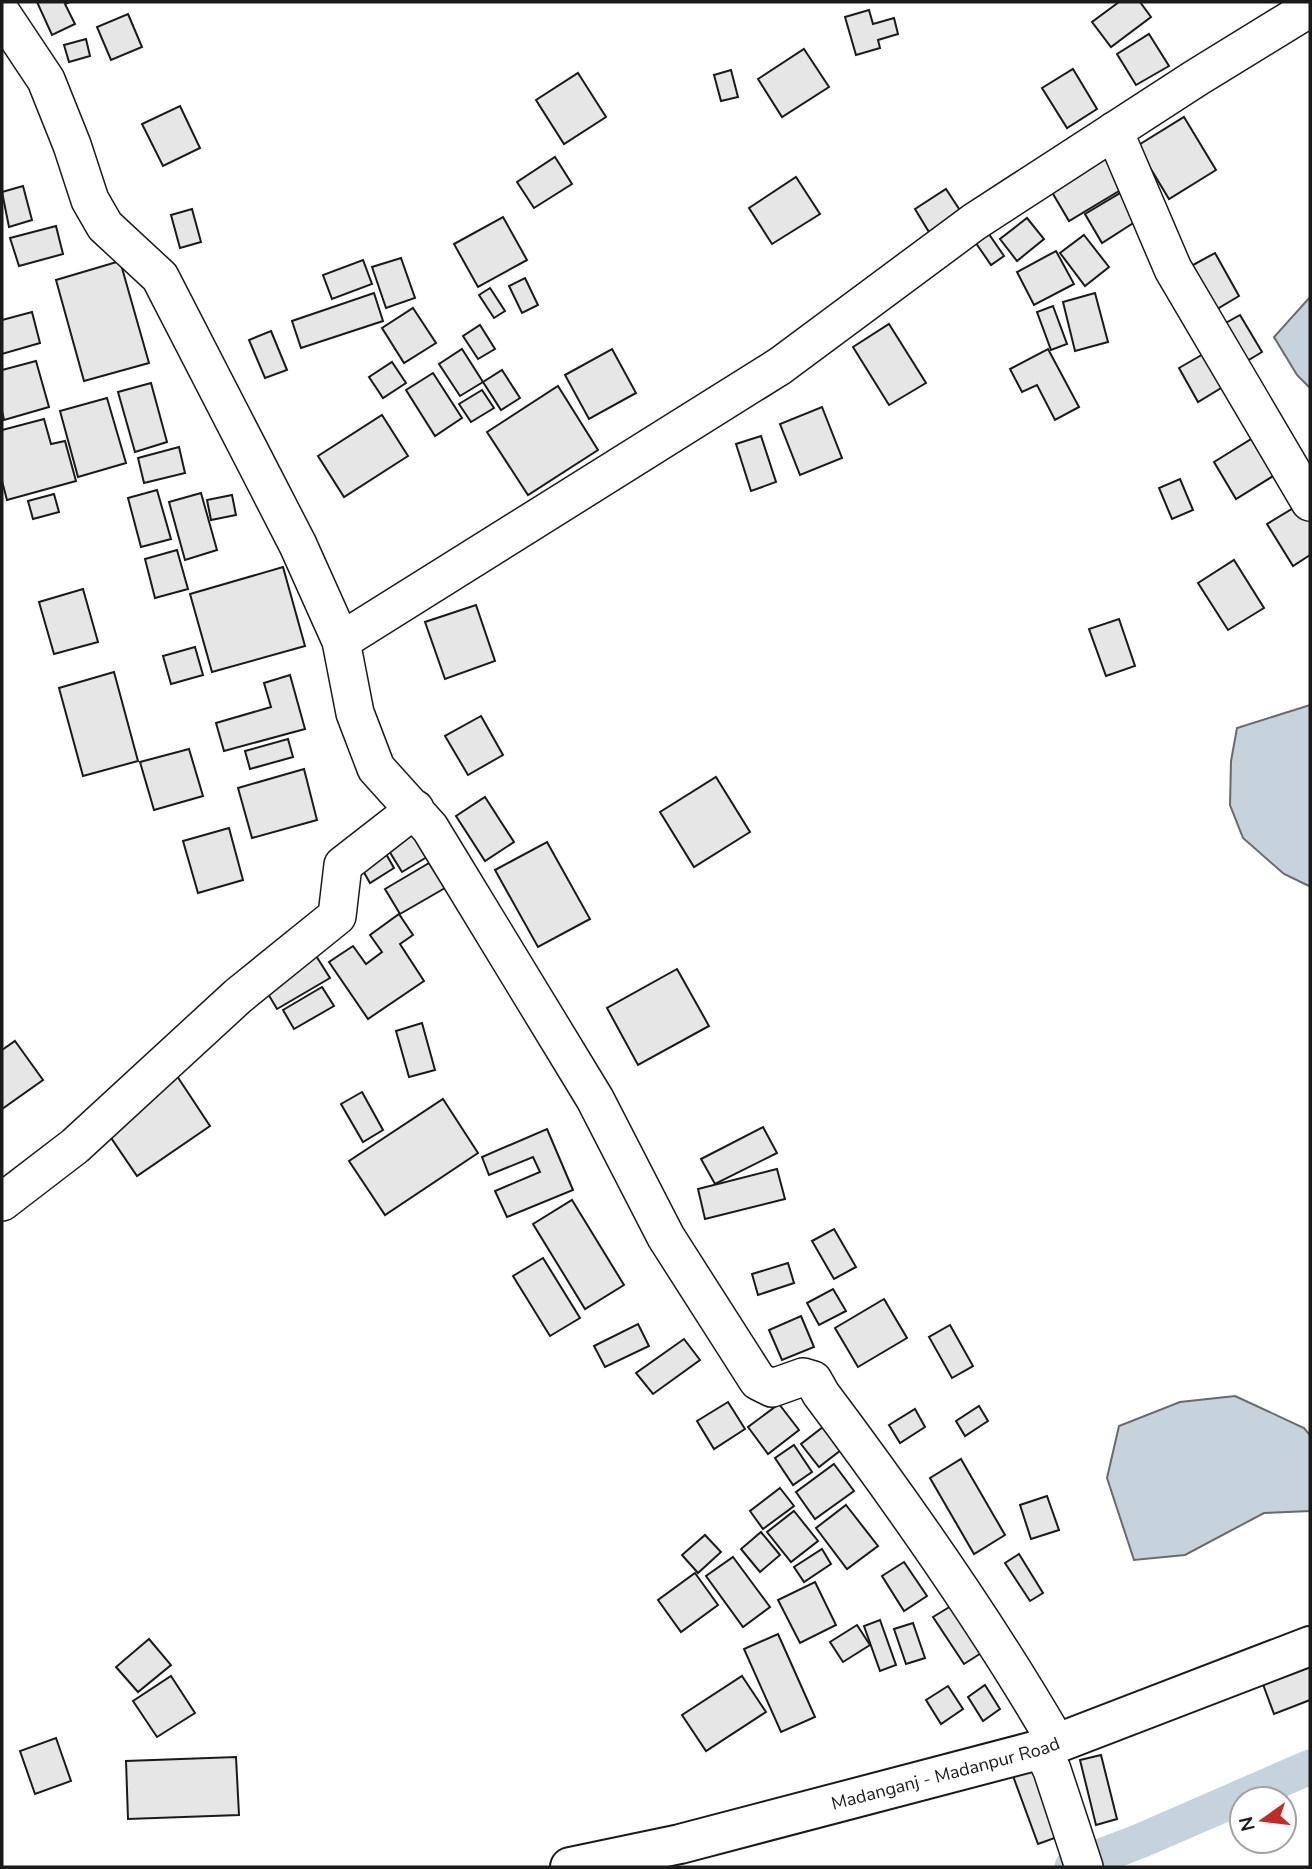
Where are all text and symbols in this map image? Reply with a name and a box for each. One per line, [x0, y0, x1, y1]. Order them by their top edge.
street label: Madanganj - Madanpur Road [829, 1731, 1063, 1816]
north arrow [1228, 1785, 1298, 1855]
text: N [1233, 1814, 1262, 1834]

